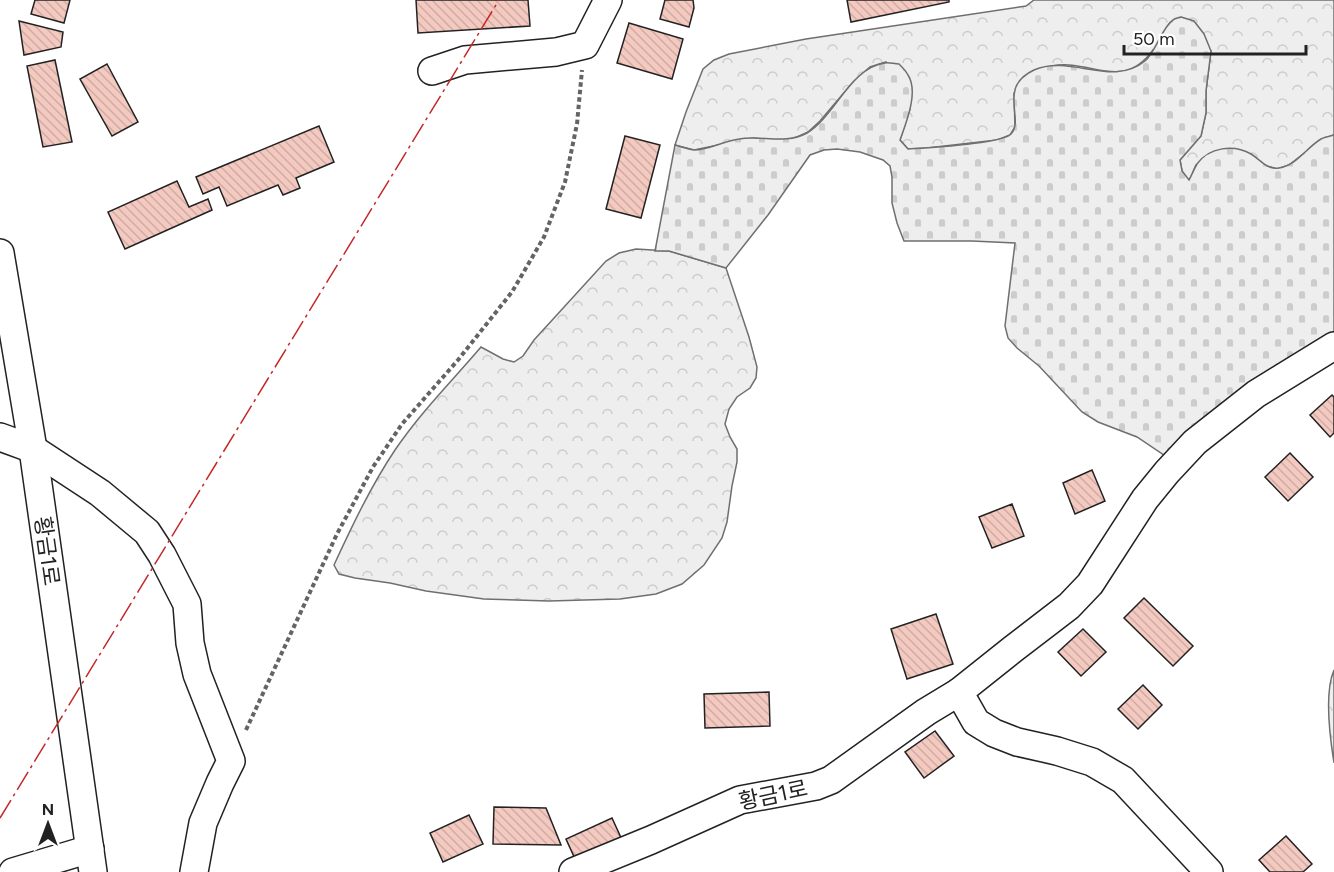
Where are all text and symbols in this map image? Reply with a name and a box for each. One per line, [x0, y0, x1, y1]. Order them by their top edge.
scale bar [1124, 18, 1306, 56]
text: 50 m [1133, 28, 1175, 50]
street label: 황금1로 [29, 515, 65, 587]
street label: 황금1로 [736, 775, 810, 815]
north arrow [18, 794, 78, 854]
text: N [42, 800, 54, 819]

